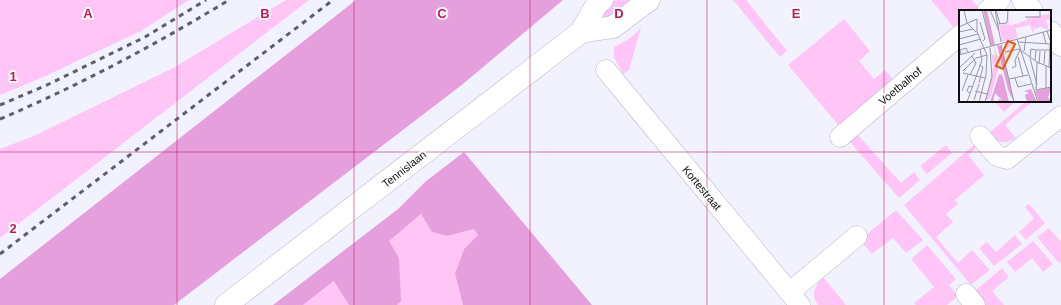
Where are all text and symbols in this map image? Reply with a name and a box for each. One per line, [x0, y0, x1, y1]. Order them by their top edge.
text: A [83, 6, 93, 21]
text: B [260, 6, 270, 21]
text: C [437, 6, 447, 21]
text: D [614, 6, 624, 21]
text: E [792, 6, 801, 21]
inset map [959, 10, 1051, 102]
street label: Voetbalhof [876, 64, 924, 107]
text: 1 [9, 69, 17, 84]
street label: Tennislaan [380, 148, 428, 190]
street label: Kortestraat [680, 164, 724, 212]
text: 2 [9, 221, 17, 236]

